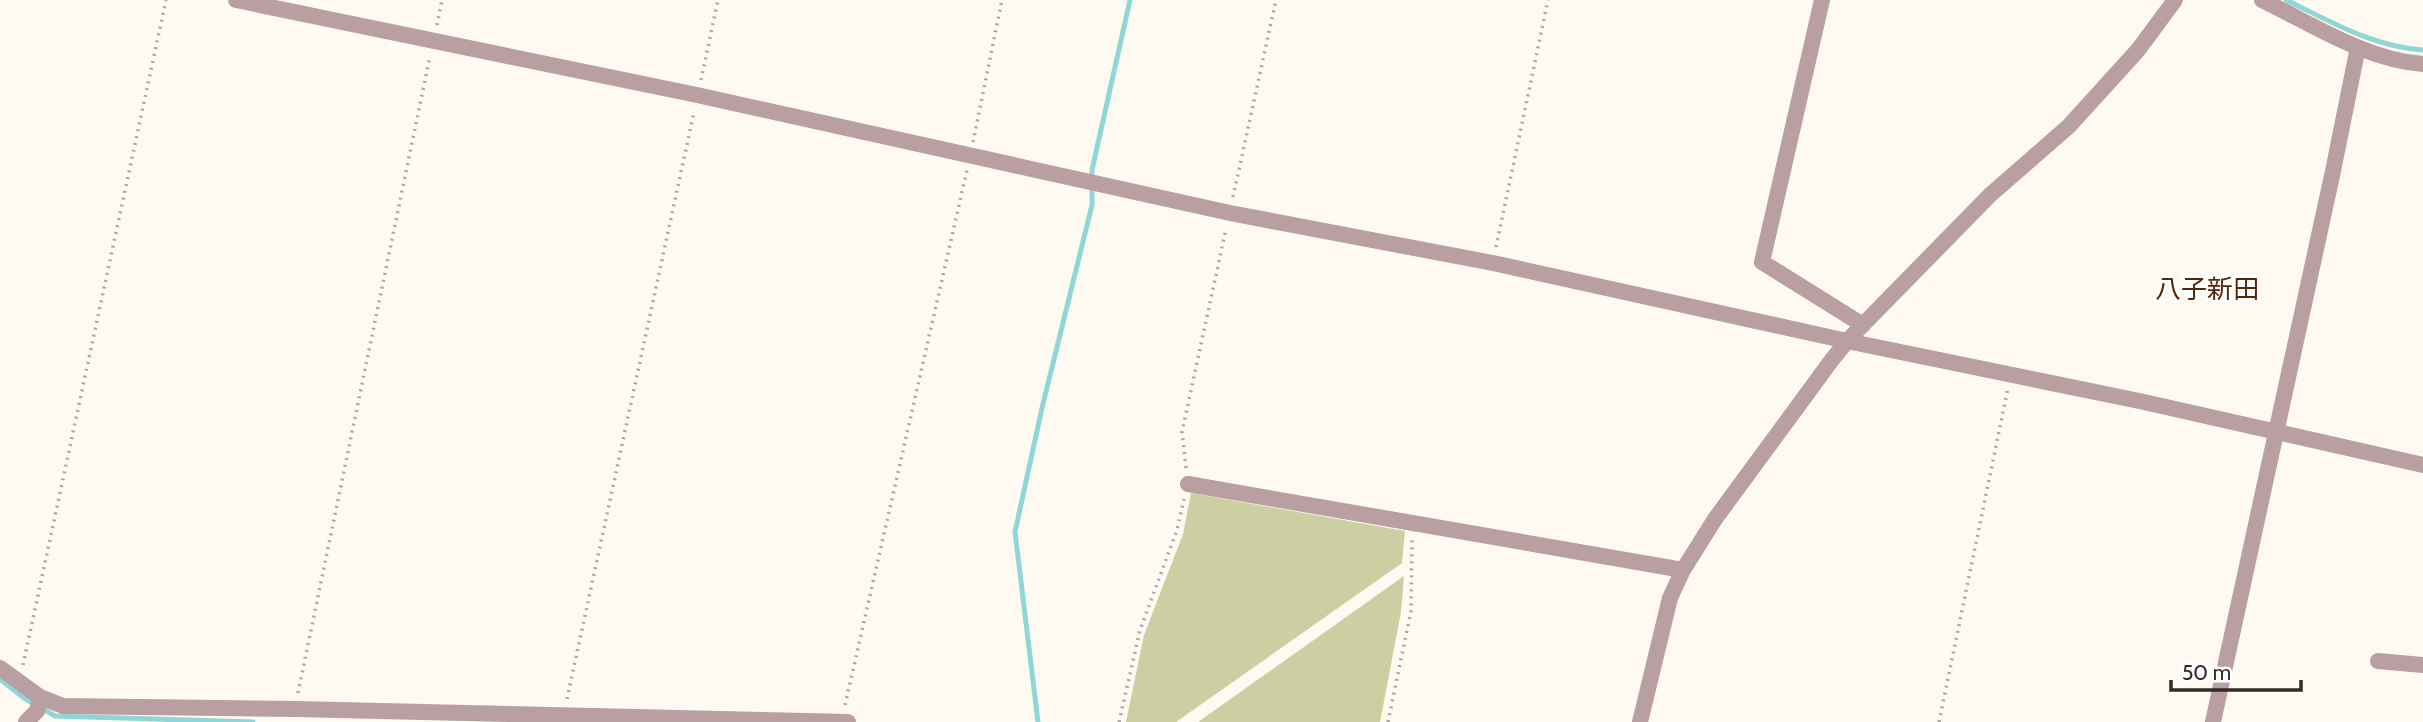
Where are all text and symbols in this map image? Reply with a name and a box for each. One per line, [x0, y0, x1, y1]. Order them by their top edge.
district label: 八子新田 [2155, 273, 2259, 305]
scale bar [2171, 648, 2300, 692]
text: 50 m [2182, 660, 2231, 685]

